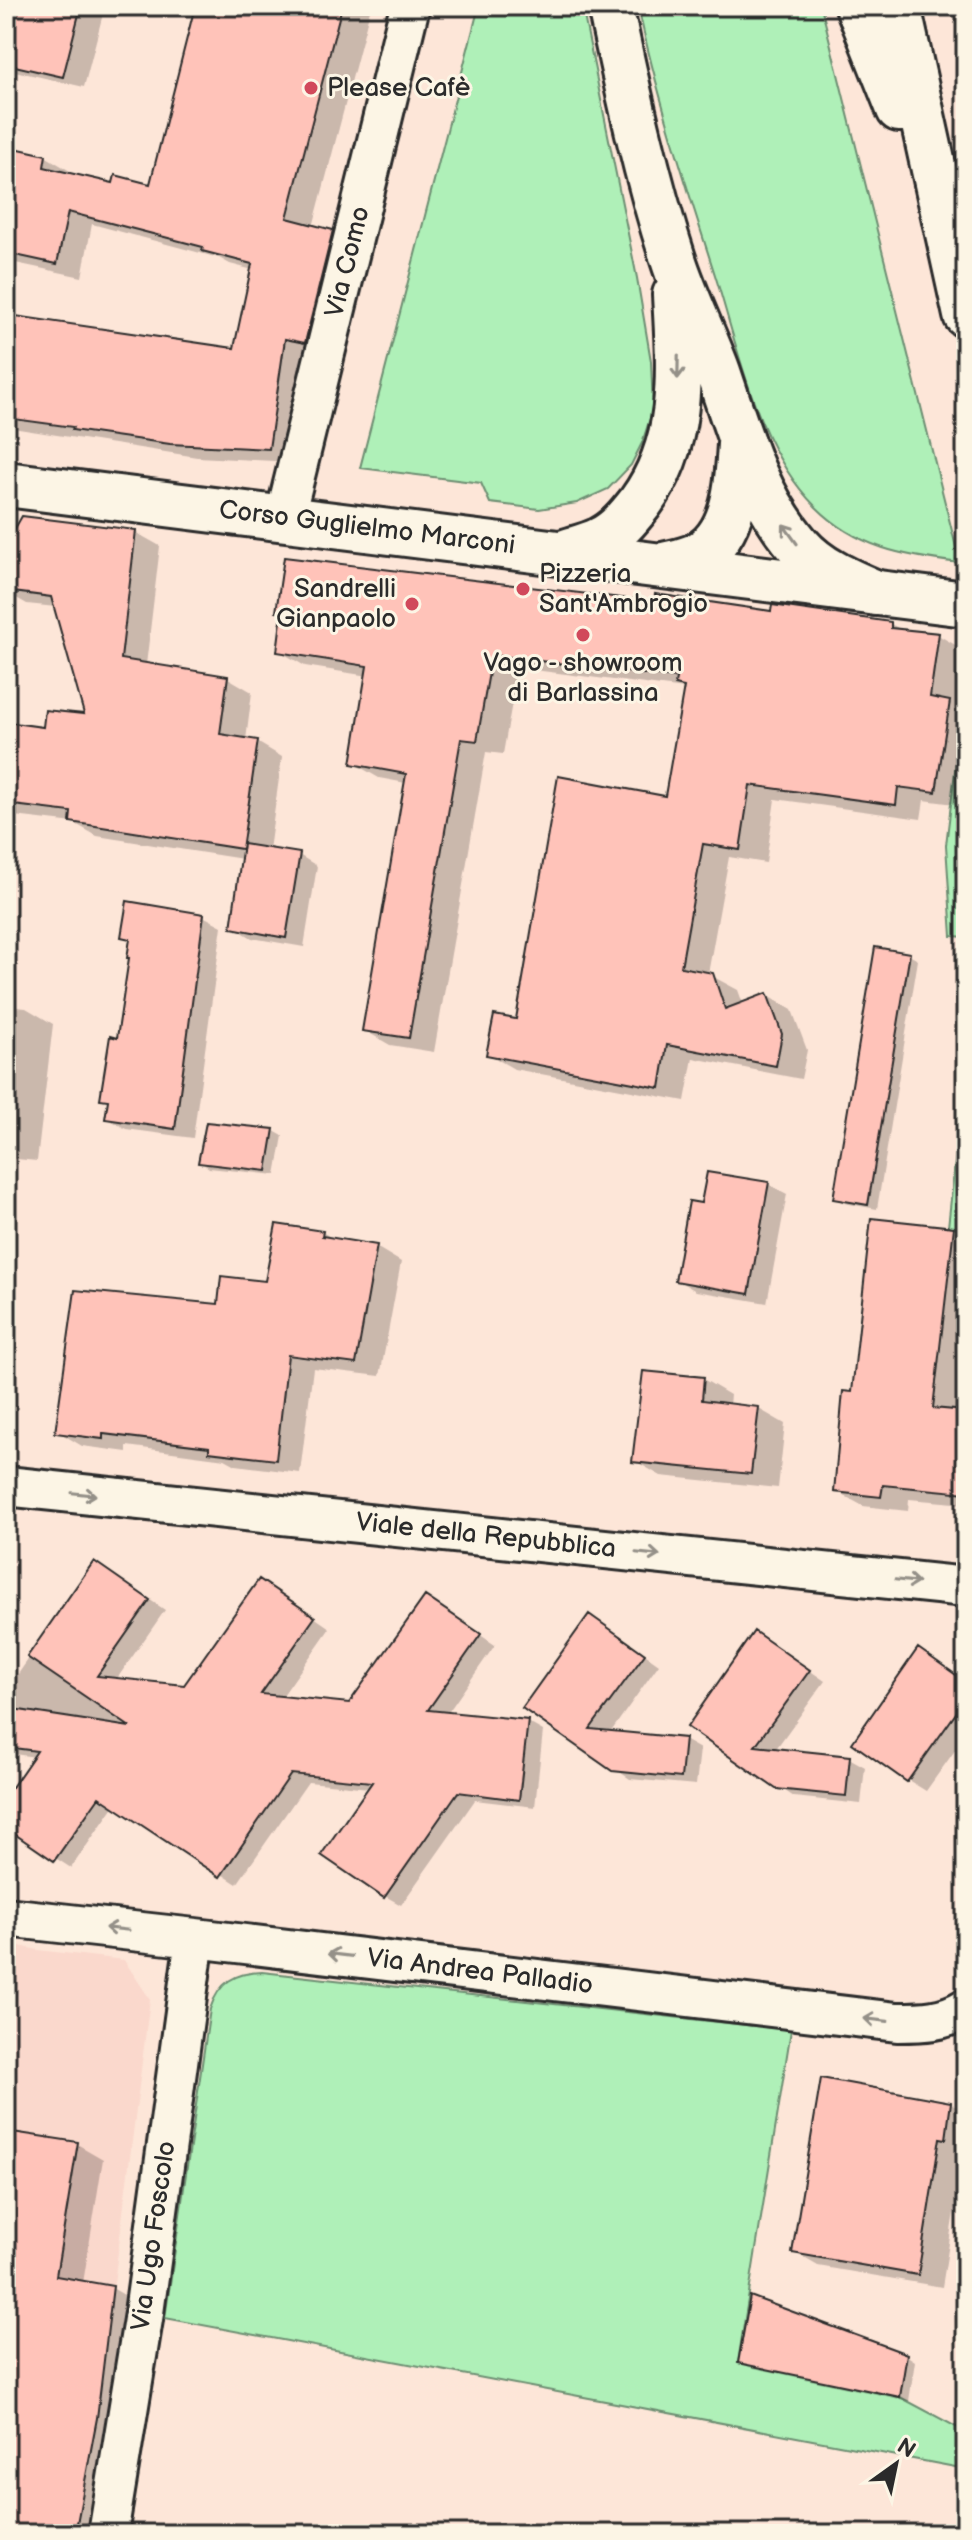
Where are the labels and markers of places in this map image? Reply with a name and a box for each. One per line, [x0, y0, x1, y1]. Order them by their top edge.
place label: Please Cafè [327, 73, 470, 104]
marker: Please Cafè [302, 79, 320, 97]
place label: Pizzeria Sant'Ambrogio [539, 559, 708, 620]
place label: Sandrelli Gianpaolo [276, 574, 396, 635]
marker: Pizzeria Sant'Ambrogio [514, 580, 532, 598]
marker: Sandrelli Gianpaolo [403, 595, 421, 613]
marker: Vago - showroom di Barlassina [574, 626, 592, 644]
place label: Vago - showroom di Barlassina [483, 648, 683, 709]

